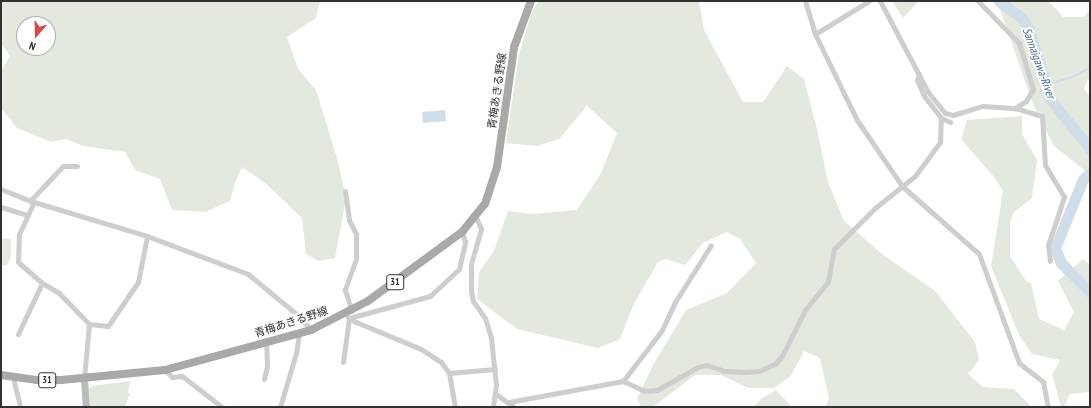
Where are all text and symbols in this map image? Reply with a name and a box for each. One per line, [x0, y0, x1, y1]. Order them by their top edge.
north arrow [16, 16, 56, 56]
water label: Sannaigawa-River [1019, 26, 1059, 100]
text: N [27, 39, 37, 54]
street label: 青梅あきる野線 [485, 52, 509, 130]
road number: 31 [386, 274, 404, 290]
street label: 青梅あきる野線 [252, 304, 330, 340]
road number: 31 [38, 372, 56, 388]

